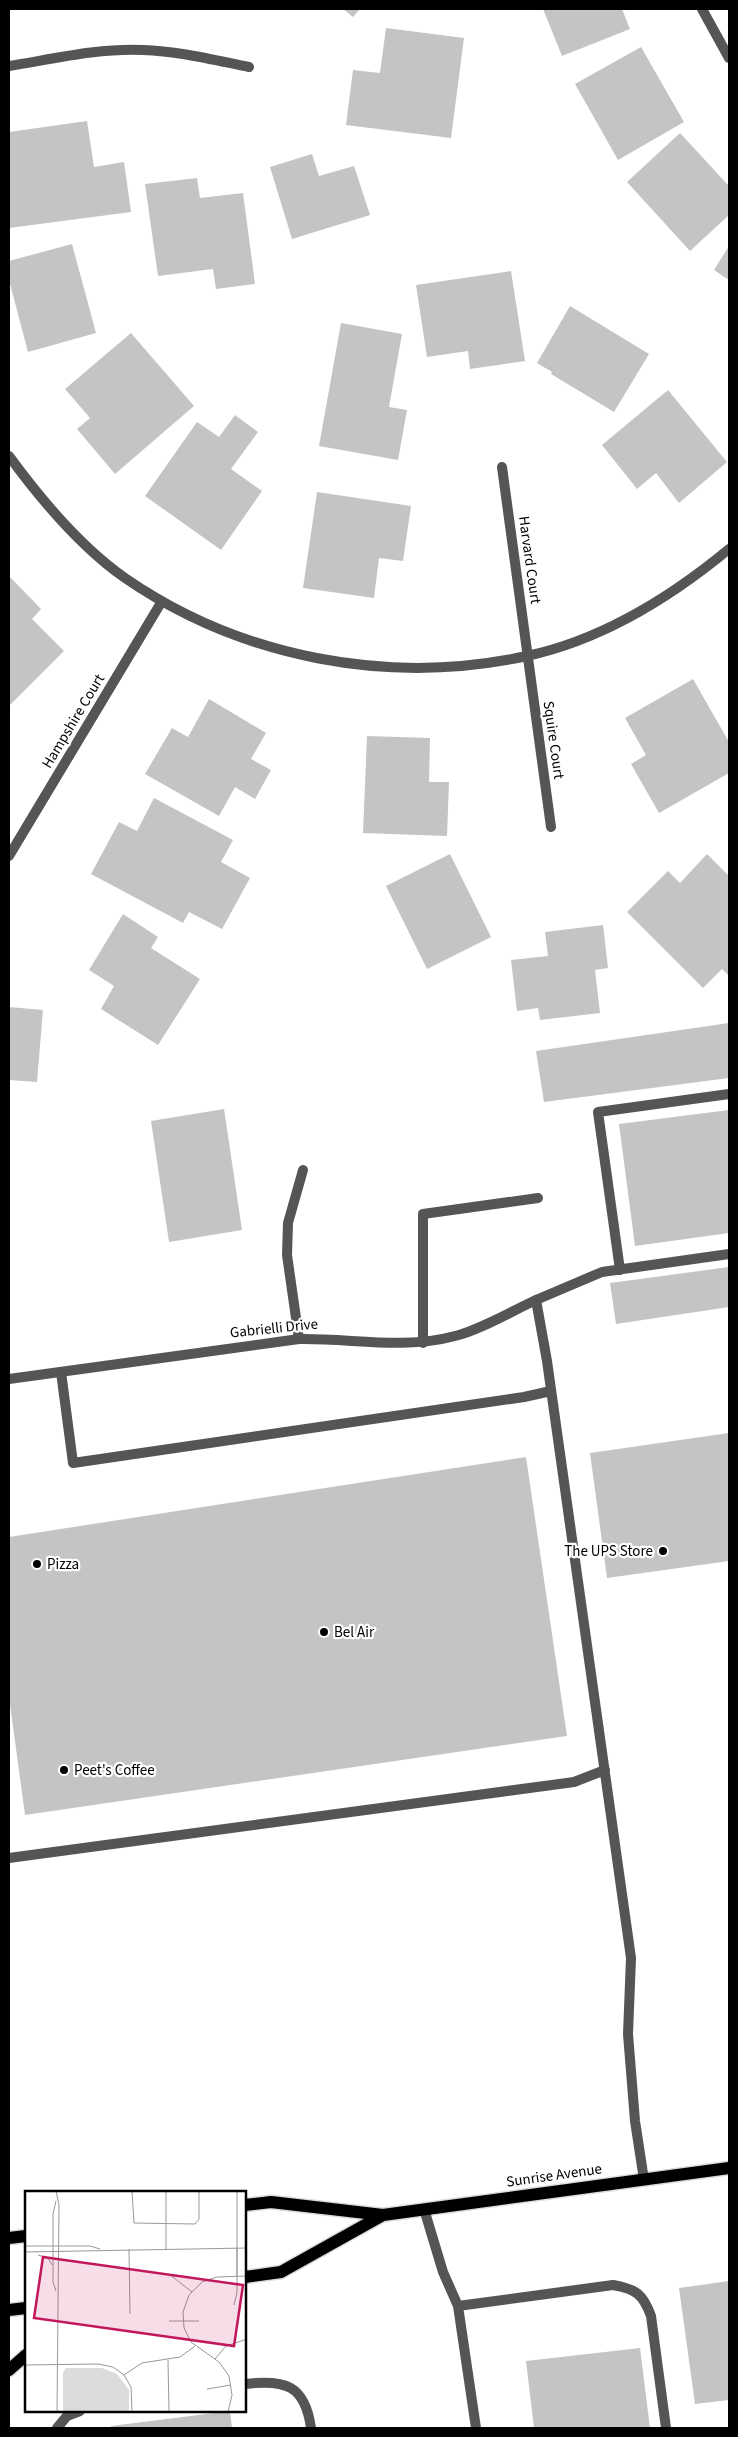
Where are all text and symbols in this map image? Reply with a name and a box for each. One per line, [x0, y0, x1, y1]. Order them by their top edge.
street label: Harvard Court [513, 515, 546, 605]
street label: Hampshire Court [37, 670, 110, 772]
street label: Squire Court [538, 700, 569, 781]
street label: Gabrielli Drive [229, 1313, 319, 1344]
place label: The UPS Store [564, 1541, 653, 1562]
marker: The UPS Store [657, 1545, 669, 1557]
place label: Pizza [47, 1554, 79, 1575]
marker: Pizza [31, 1558, 43, 1570]
place label: Bel Air [334, 1622, 375, 1643]
marker: Bel Air [318, 1626, 330, 1638]
place label: Peet's Coffee [74, 1760, 155, 1781]
marker: Peet's Coffee [58, 1764, 70, 1776]
street label: Sunrise Avenue [505, 2158, 603, 2193]
inset map [25, 2191, 246, 2412]

